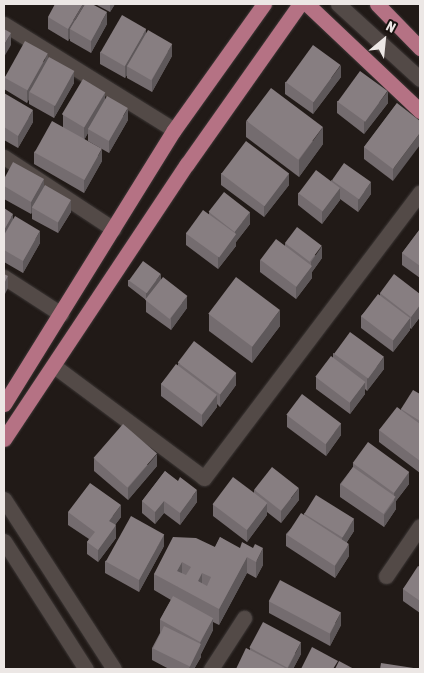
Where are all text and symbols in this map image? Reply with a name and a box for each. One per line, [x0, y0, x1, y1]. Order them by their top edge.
north arrow [359, 15, 409, 65]
text: N [384, 18, 398, 36]

